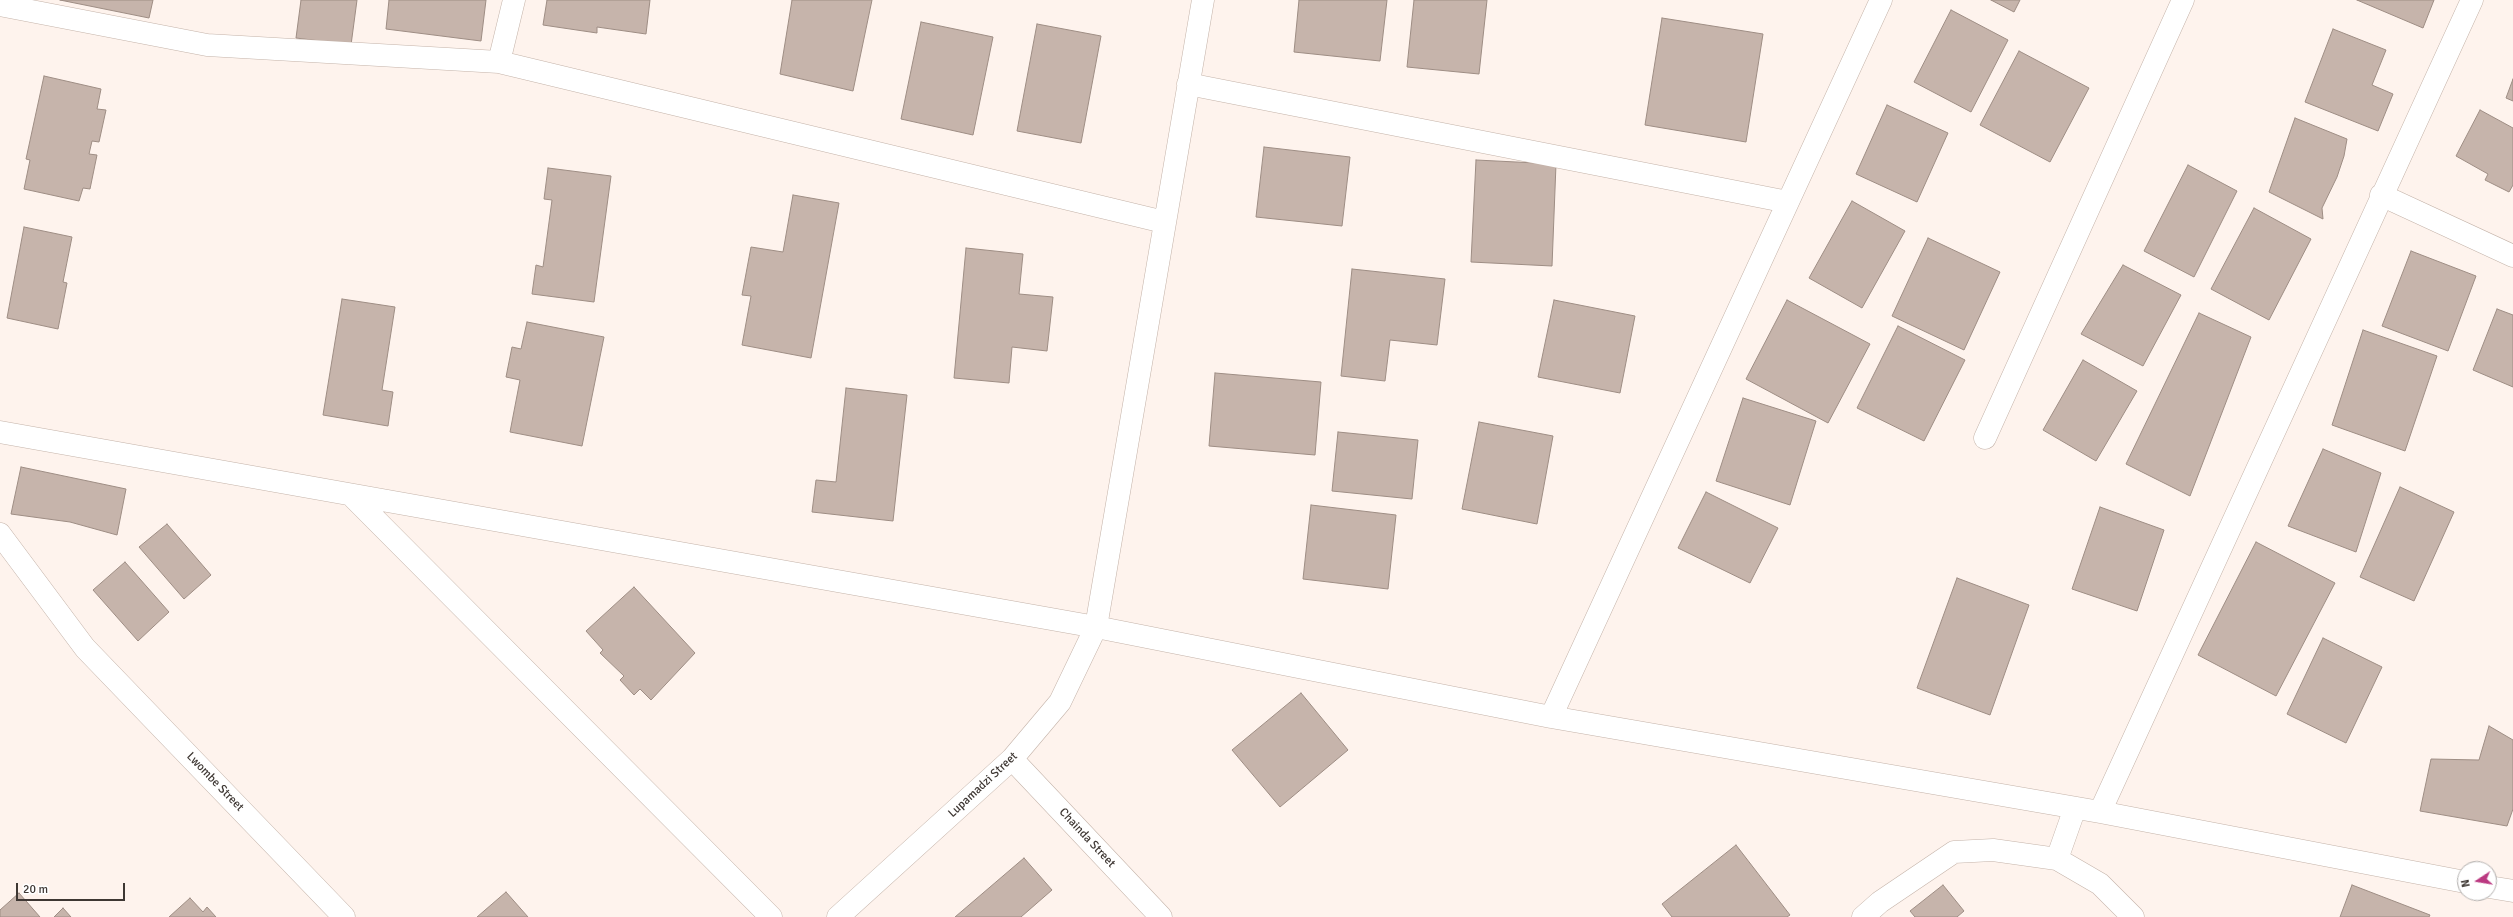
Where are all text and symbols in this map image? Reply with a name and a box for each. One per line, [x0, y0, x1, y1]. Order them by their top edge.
street label: Lupamadzi Street [945, 749, 1021, 821]
street label: Lwombe Street [183, 750, 247, 814]
street label: Chainda Street [1056, 805, 1118, 871]
north arrow [2457, 861, 2497, 901]
scale bar [18, 875, 127, 901]
text: N [2459, 878, 2473, 888]
text: 20 m [23, 882, 48, 897]

